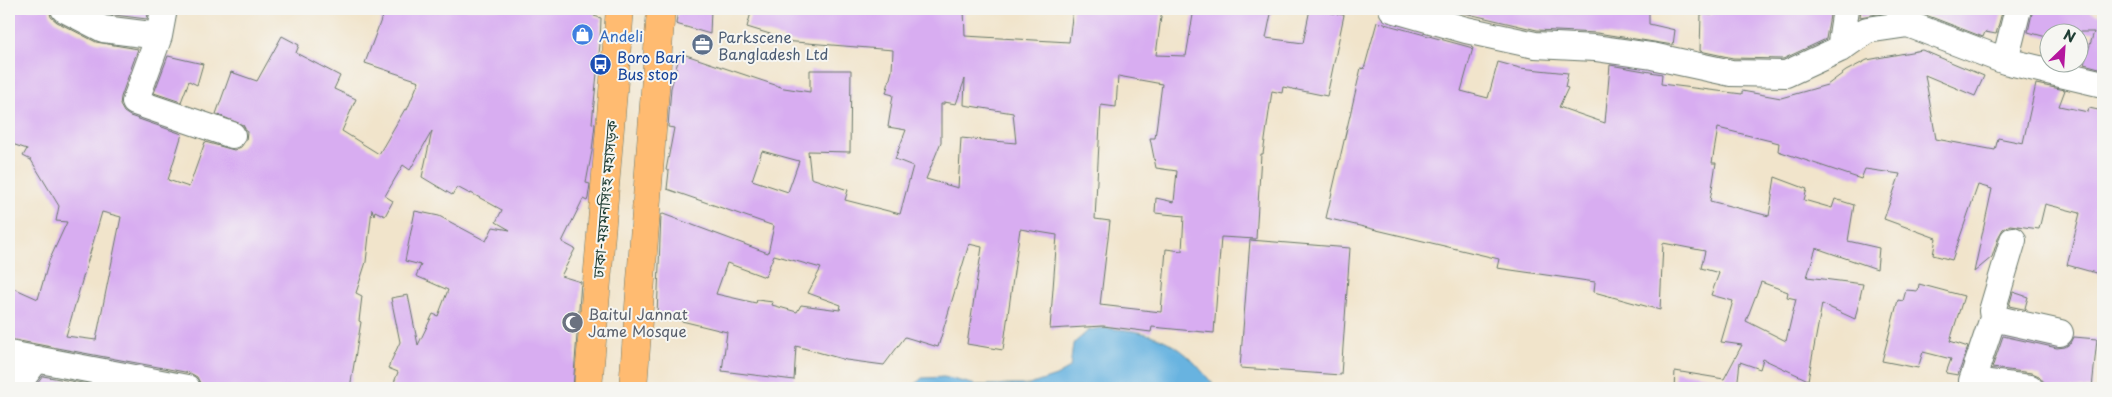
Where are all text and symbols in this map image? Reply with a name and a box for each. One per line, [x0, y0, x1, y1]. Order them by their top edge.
north arrow [2040, 22, 2090, 72]
shop icon: Andeli [571, 23, 595, 47]
place label: Andeli [599, 24, 643, 47]
text: N [2060, 24, 2079, 48]
place label: Parkscene Bangladesh Ltd [718, 25, 828, 65]
office icon: Parkscene Bangladesh Ltd [690, 33, 714, 57]
place label: Boro Bari Bus stop [617, 45, 685, 85]
bus stop icon: Boro Bari Bus stop [589, 53, 613, 77]
street label: ঢাকা-ময়মনসিংহ মহাসড়ক [586, 118, 622, 280]
place label: Baitul Jannat Jame Mosque [588, 302, 688, 342]
mosque icon: Baitul Jannat Jame Mosque [560, 310, 584, 334]

